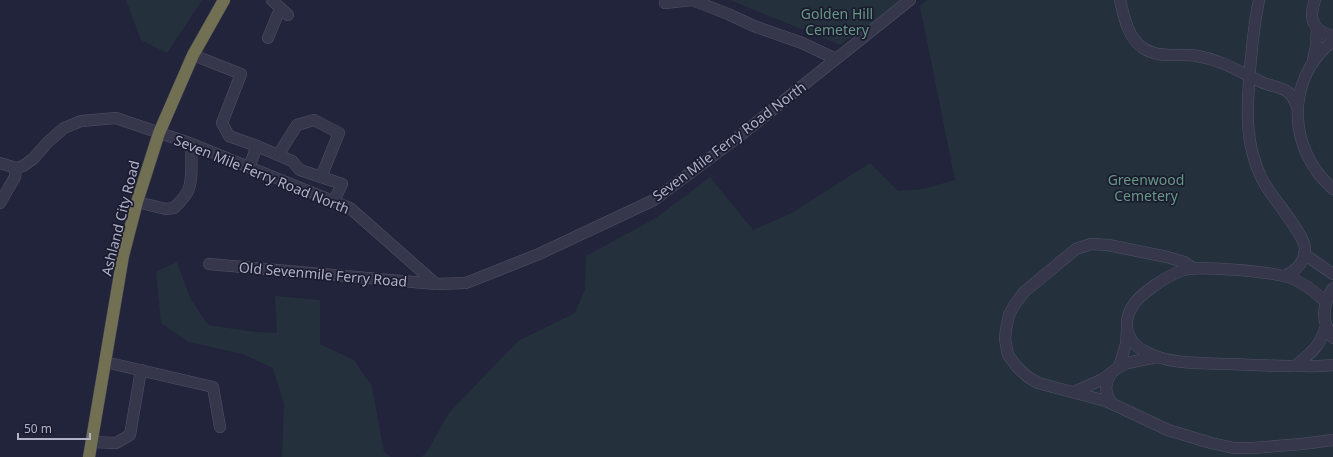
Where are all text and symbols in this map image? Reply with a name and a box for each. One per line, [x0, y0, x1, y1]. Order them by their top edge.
park label: Golden Hill Cemetery [801, 4, 873, 39]
street label: Seven Mile Ferry Road North [648, 77, 810, 205]
street label: Seven Mile Ferry Road North [172, 130, 352, 218]
street label: Ashland City Road [96, 158, 144, 278]
park label: Greenwood Cemetery [1108, 170, 1184, 205]
street label: Old Sevenmile Ferry Road [238, 257, 408, 291]
scale bar [18, 415, 90, 441]
text: 50 m [24, 420, 52, 437]

